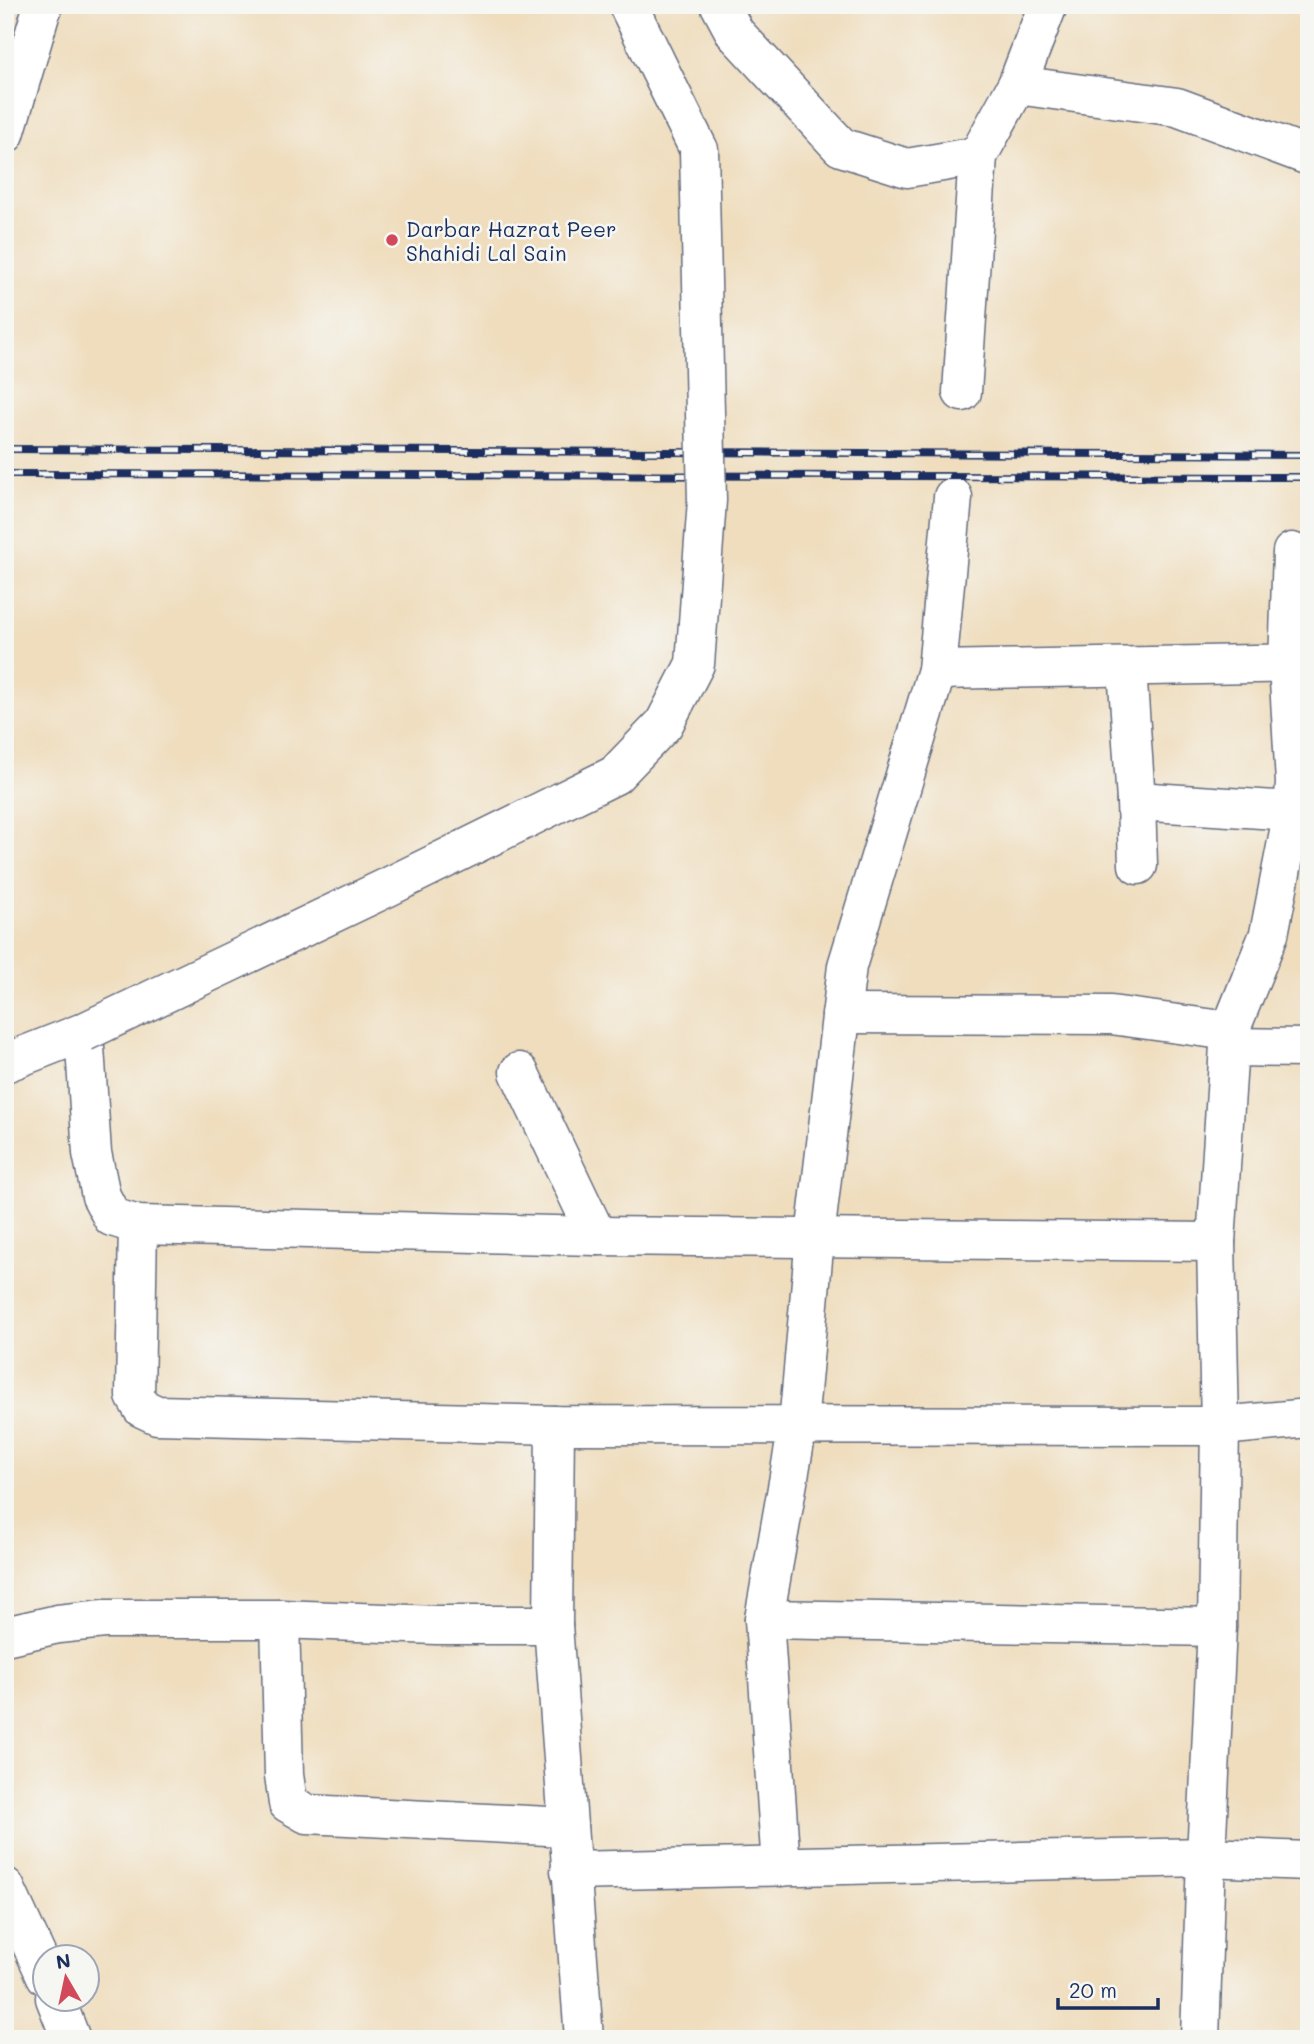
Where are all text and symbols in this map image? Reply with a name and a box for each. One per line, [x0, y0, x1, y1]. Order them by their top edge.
place label: Darbar Hazrat Peer Shahidi Lal Sain [406, 215, 616, 266]
marker: Darbar Hazrat Peer Shahidi Lal Sain [384, 232, 400, 248]
north arrow [32, 1942, 102, 2012]
text: N [54, 1947, 72, 1974]
scale bar [1058, 1967, 1158, 2011]
text: 20 m [1069, 1976, 1117, 2003]

